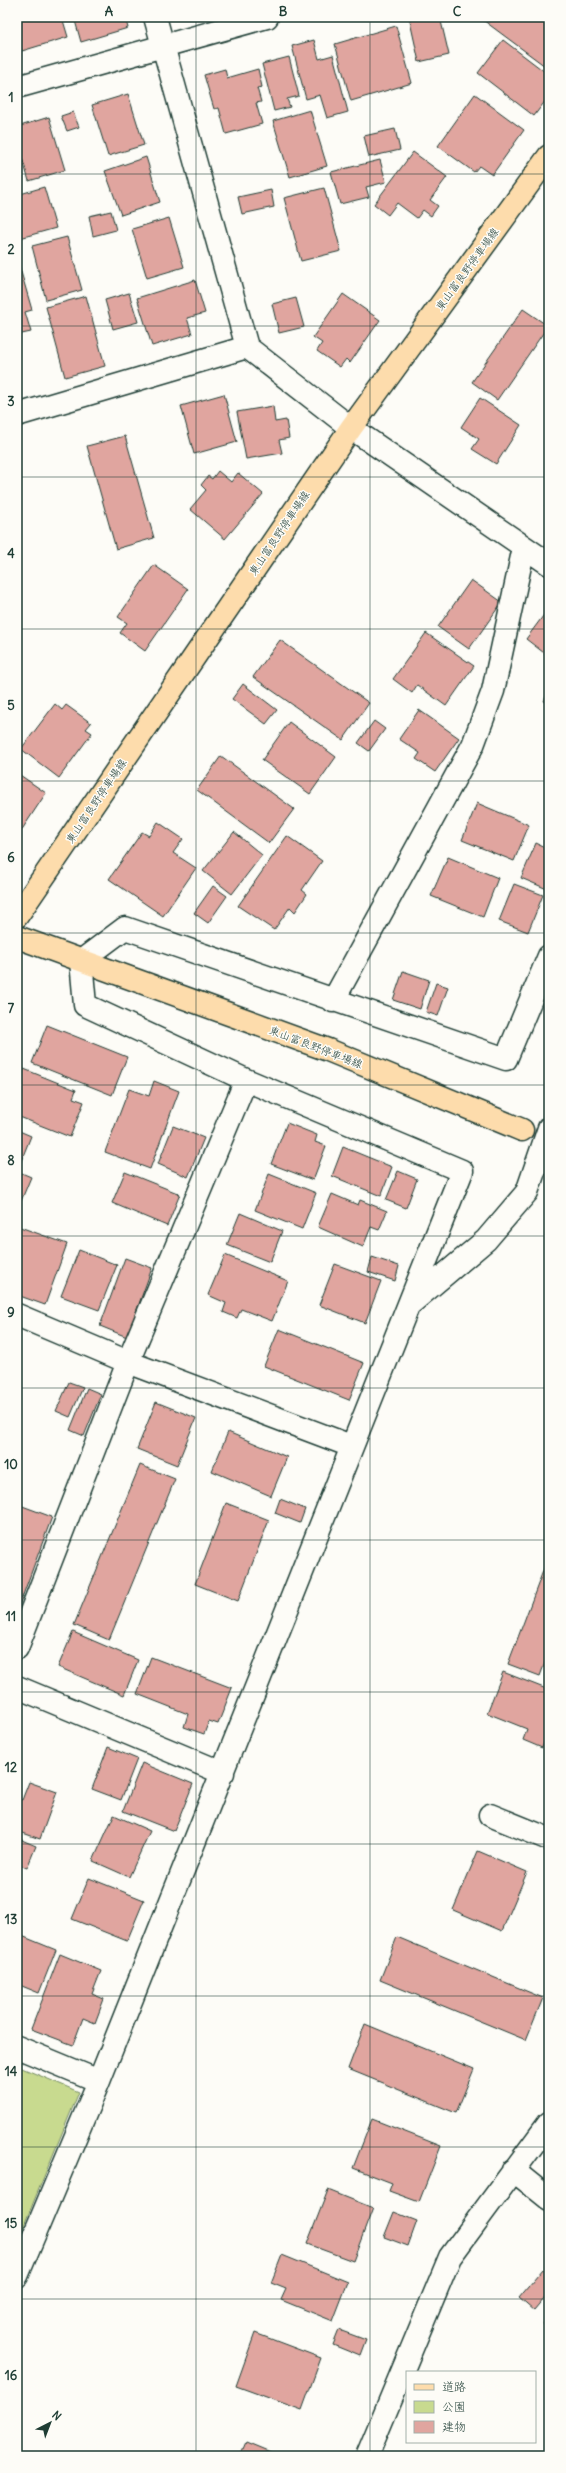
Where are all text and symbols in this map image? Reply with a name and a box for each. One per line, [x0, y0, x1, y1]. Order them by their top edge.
text: A [105, 3, 114, 20]
text: B [279, 3, 288, 20]
text: C [453, 3, 462, 20]
text: 1 [8, 89, 14, 106]
street label: 東山富良野停車場線 [432, 225, 502, 313]
text: 2 [7, 241, 15, 258]
text: 3 [7, 393, 15, 410]
street label: 東山富良野停車場線 [246, 488, 312, 578]
text: 4 [7, 545, 15, 562]
text: 5 [7, 697, 15, 714]
street label: 東山富良野停車場線 [63, 756, 129, 846]
text: 6 [7, 849, 15, 866]
text: 7 [8, 1000, 15, 1017]
street label: 東山富良野停車場線 [267, 1023, 365, 1071]
text: 8 [7, 1152, 15, 1169]
text: 9 [7, 1304, 15, 1321]
text: 10 [4, 1456, 18, 1473]
text: 11 [6, 1608, 16, 1625]
text: 12 [5, 1759, 17, 1776]
text: 13 [5, 1911, 17, 1928]
text: 14 [5, 2063, 18, 2080]
text: 15 [5, 2215, 18, 2232]
text: 16 [5, 2367, 18, 2384]
legend [406, 2371, 536, 2443]
text: 道路 [442, 2379, 466, 2394]
text: 公園 [442, 2399, 466, 2414]
north arrow [30, 2403, 70, 2443]
text: N [49, 2408, 64, 2423]
text: 建物 [442, 2419, 466, 2434]

